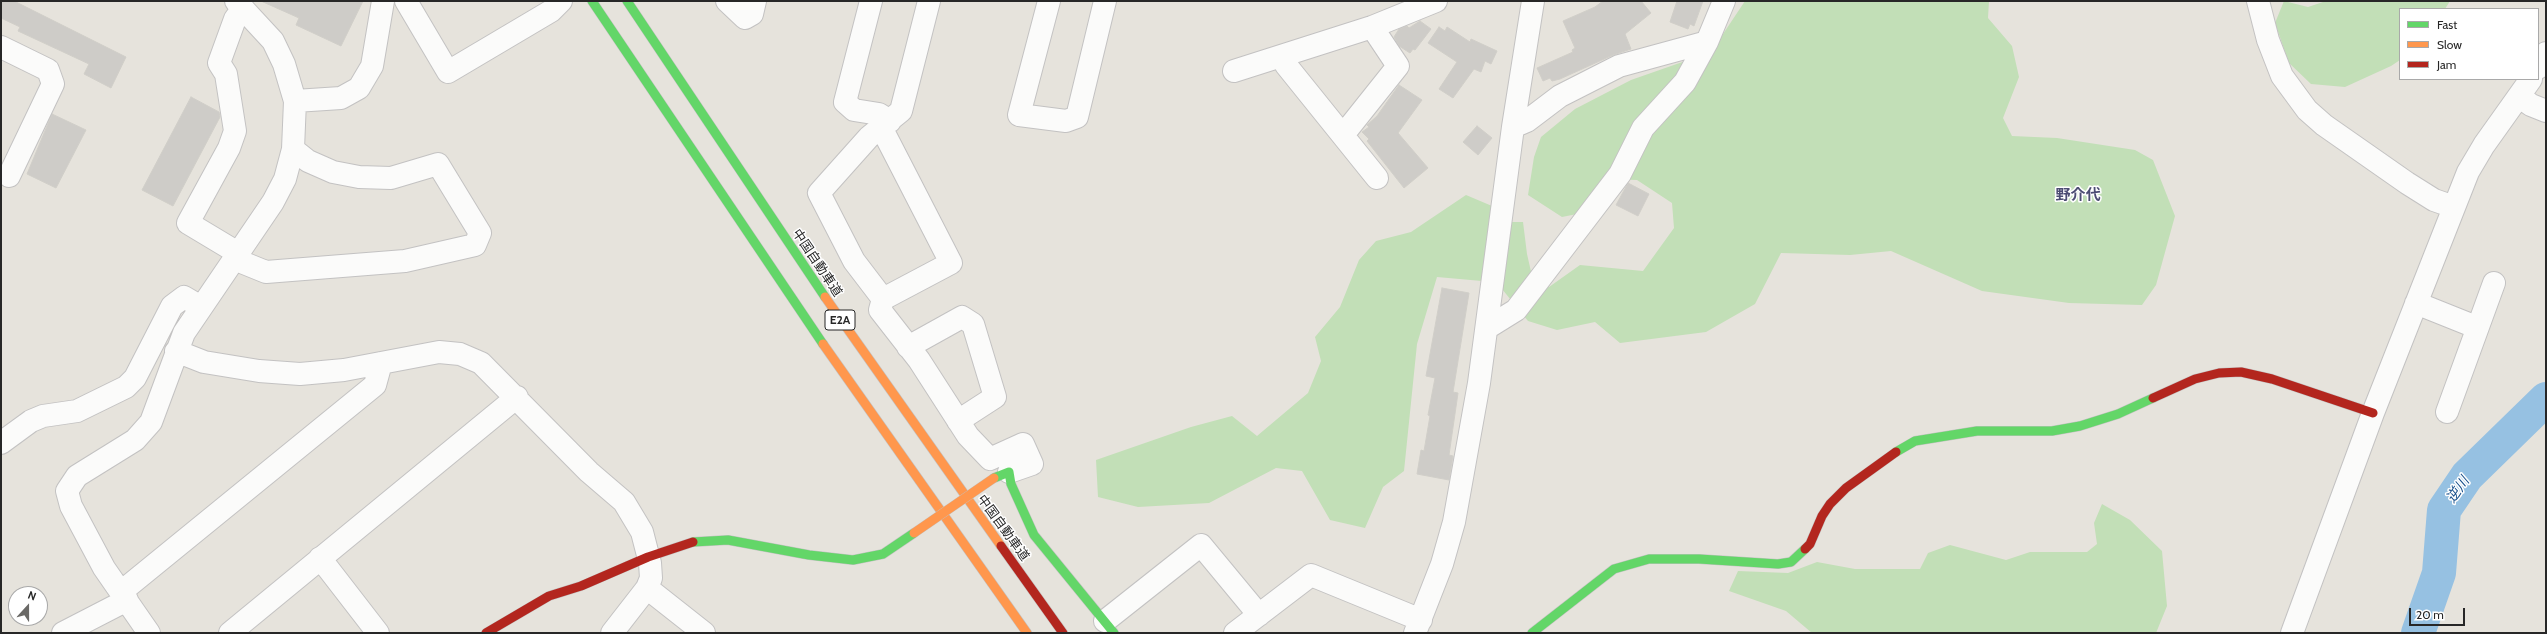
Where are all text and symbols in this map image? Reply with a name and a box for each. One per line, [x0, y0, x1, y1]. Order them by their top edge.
legend [2399, 8, 2539, 80]
text: Fast [2437, 17, 2457, 32]
text: Slow [2437, 37, 2462, 52]
text: Jam [2437, 57, 2456, 72]
district label: 野介代 [2056, 187, 2100, 205]
street label: 中国自動車道 [789, 226, 845, 300]
road number: E2A [825, 310, 855, 330]
water label: 逆川 [2443, 474, 2473, 506]
street label: 中国自動車道 [974, 492, 1032, 564]
north arrow [8, 586, 48, 626]
text: N [26, 588, 38, 604]
scale bar [2411, 600, 2467, 626]
text: 20 m [2416, 607, 2444, 622]

